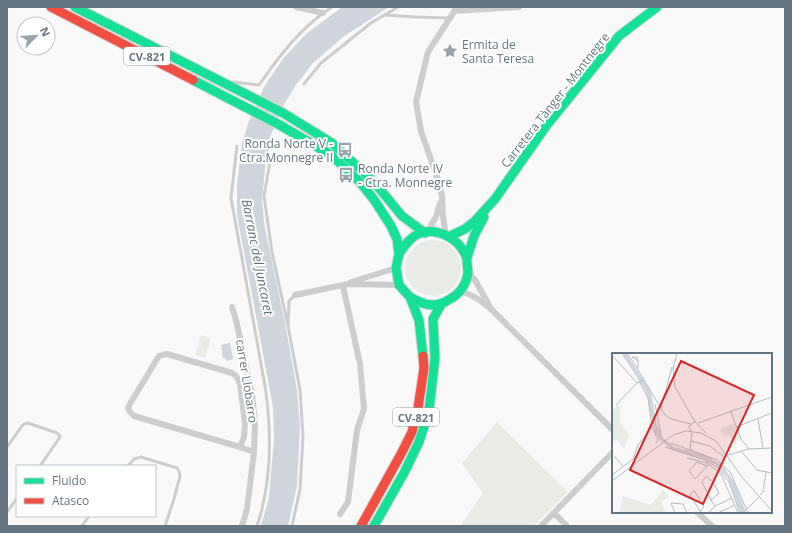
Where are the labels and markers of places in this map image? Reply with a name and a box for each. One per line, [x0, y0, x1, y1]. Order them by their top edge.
place label: Ermita de Santa Teresa [462, 36, 534, 67]
place icon: Ermita de Santa Teresa [441, 42, 459, 60]
place label: Ronda Norte V - Ctra.Monnegre II [239, 135, 333, 166]
bus stop icon: Ronda Norte V - Ctra.Monnegre II [336, 141, 354, 159]
place label: Ronda Norte IV - Ctra. Monnegre [358, 160, 453, 191]
bus stop icon: Ronda Norte IV - Ctra. Monnegre [337, 166, 355, 184]

